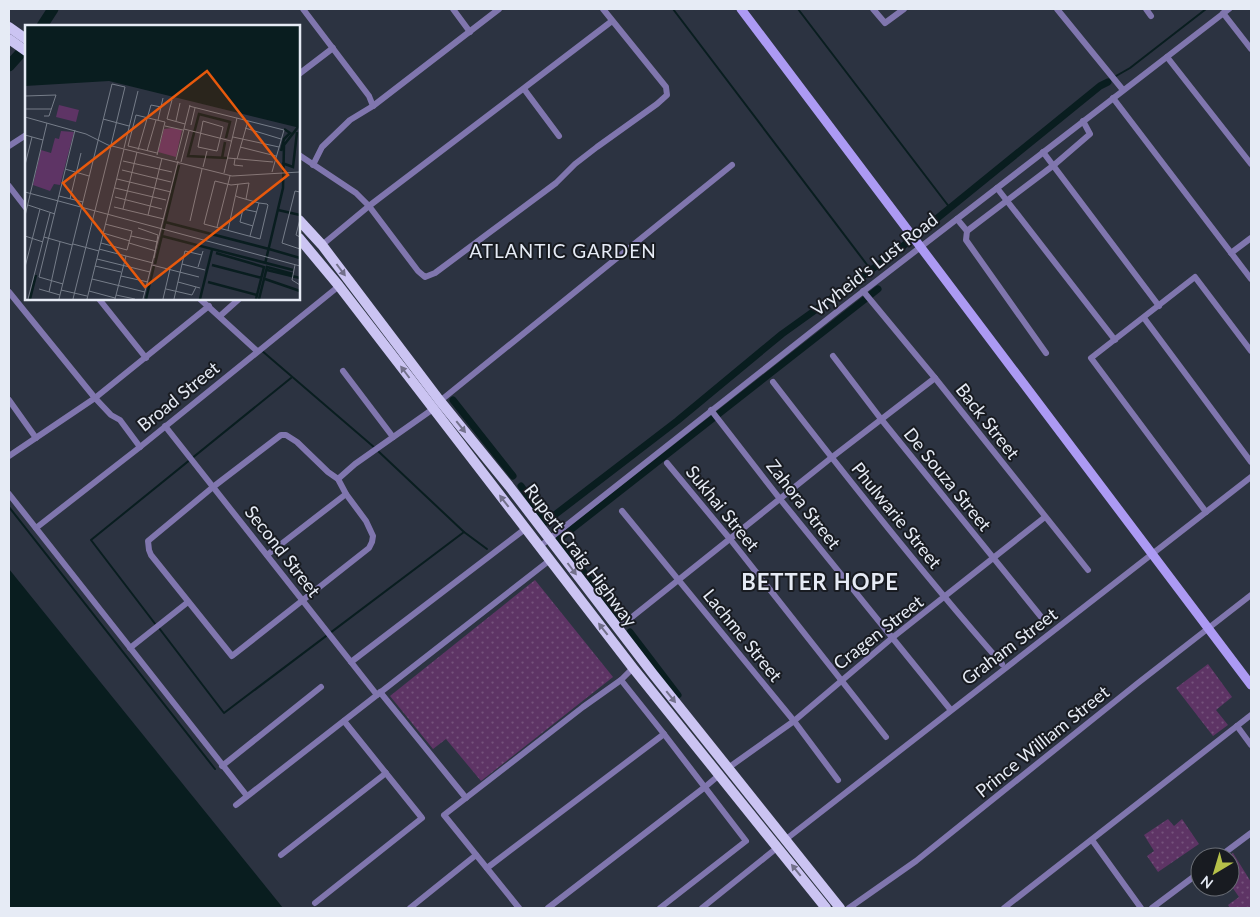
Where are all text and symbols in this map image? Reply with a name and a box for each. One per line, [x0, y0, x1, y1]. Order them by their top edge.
inset map [25, 25, 300, 300]
street label: Vryheid's Lust Road [806, 208, 942, 320]
district label: ATLANTIC GARDEN [469, 239, 657, 262]
one-way arrow [336, 263, 347, 276]
street label: Broad Street [133, 356, 224, 436]
one-way arrow [399, 366, 410, 379]
street label: Back Street [952, 379, 1025, 464]
one-way arrow [456, 420, 467, 433]
street label: De Souza Street [900, 423, 997, 536]
street label: Zahora Street [762, 455, 846, 553]
street label: Phulwarie Street [847, 457, 947, 573]
street label: Sukhai Street [682, 461, 765, 556]
street label: Rupert Craig Highway [520, 479, 642, 631]
one-way arrow [498, 495, 509, 508]
street label: Second Street [240, 501, 326, 602]
one-way arrow [567, 562, 577, 576]
district label: BETTER HOPE [741, 568, 899, 595]
street label: Lachme Street [699, 584, 787, 686]
street label: Cragen Street [829, 590, 928, 674]
street label: Graham Street [957, 603, 1062, 689]
one-way arrow [598, 623, 609, 636]
street label: Prince William Street [971, 680, 1114, 802]
one-way arrow [666, 691, 677, 704]
north arrow [1190, 847, 1240, 897]
one-way arrow [790, 864, 801, 877]
text: N [1197, 873, 1216, 893]

